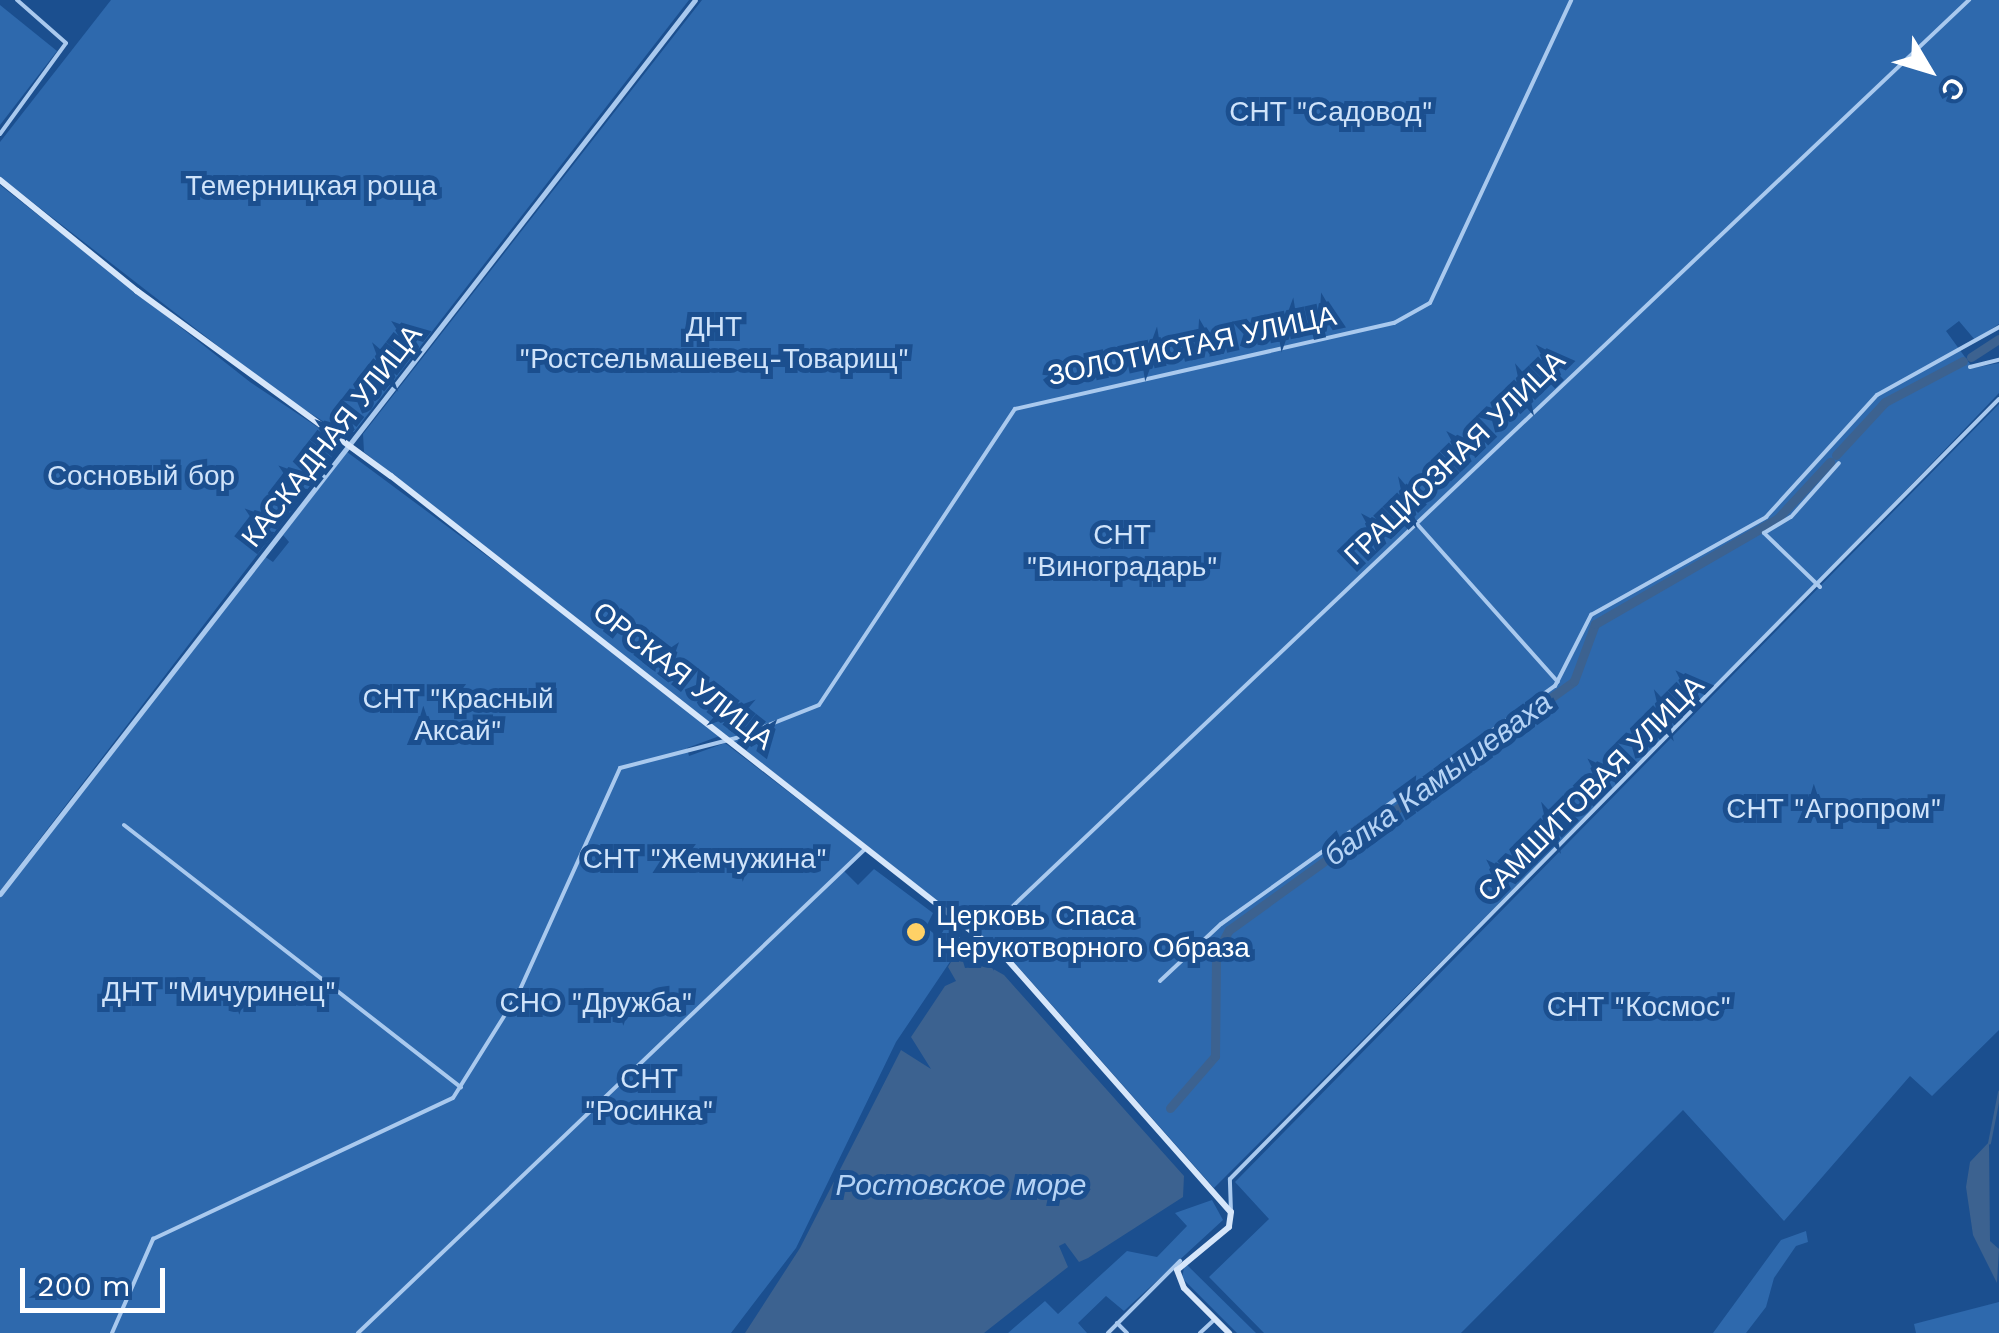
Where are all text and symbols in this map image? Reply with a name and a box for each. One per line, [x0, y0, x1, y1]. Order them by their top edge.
north arrow [1879, 20, 1979, 120]
text: С [1934, 71, 1972, 107]
park label: СНТ "Садовод" [1229, 95, 1433, 129]
park label: Темерницкая роща [185, 169, 437, 203]
street label: ЗОЛОТИСТАЯ УЛИЦА [1045, 299, 1339, 393]
park label: ДНТ "Ростсельмашевец-Товарищ" [519, 310, 909, 376]
street label: КАСКАДНАЯ УЛИЦА [235, 318, 429, 554]
street label: ГРАЦИОЗНАЯ УЛИЦА [1338, 344, 1572, 572]
park label: Сосновый бор [47, 459, 235, 493]
park label: СНТ "Виноградарь" [1026, 518, 1218, 584]
street label: ОРСКАЯ УЛИЦА [586, 595, 780, 757]
street label: САМШИТОВАЯ УЛИЦА [1471, 669, 1711, 909]
park label: СНТ "Красный Аксай" [362, 682, 554, 748]
water label: балка Камышеваха [1317, 684, 1559, 874]
park label: СНТ "Агропром" [1726, 792, 1942, 826]
park label: СНТ "Жемчужина" [583, 842, 827, 876]
place label: Церковь Спаса Нерукотворного Образа [936, 899, 1250, 965]
marker: Церковь Спаса Нерукотворного Образа [905, 921, 927, 943]
park label: ДНТ "Мичуринец" [102, 975, 336, 1009]
park label: СНО "Дружба" [500, 986, 692, 1020]
park label: СНТ "Космос" [1547, 990, 1731, 1024]
park label: СНТ "Росинка" [584, 1062, 714, 1128]
water label: Ростовское море [836, 1167, 1086, 1203]
scale bar [25, 1248, 170, 1310]
text: 200 m [37, 1268, 131, 1303]

